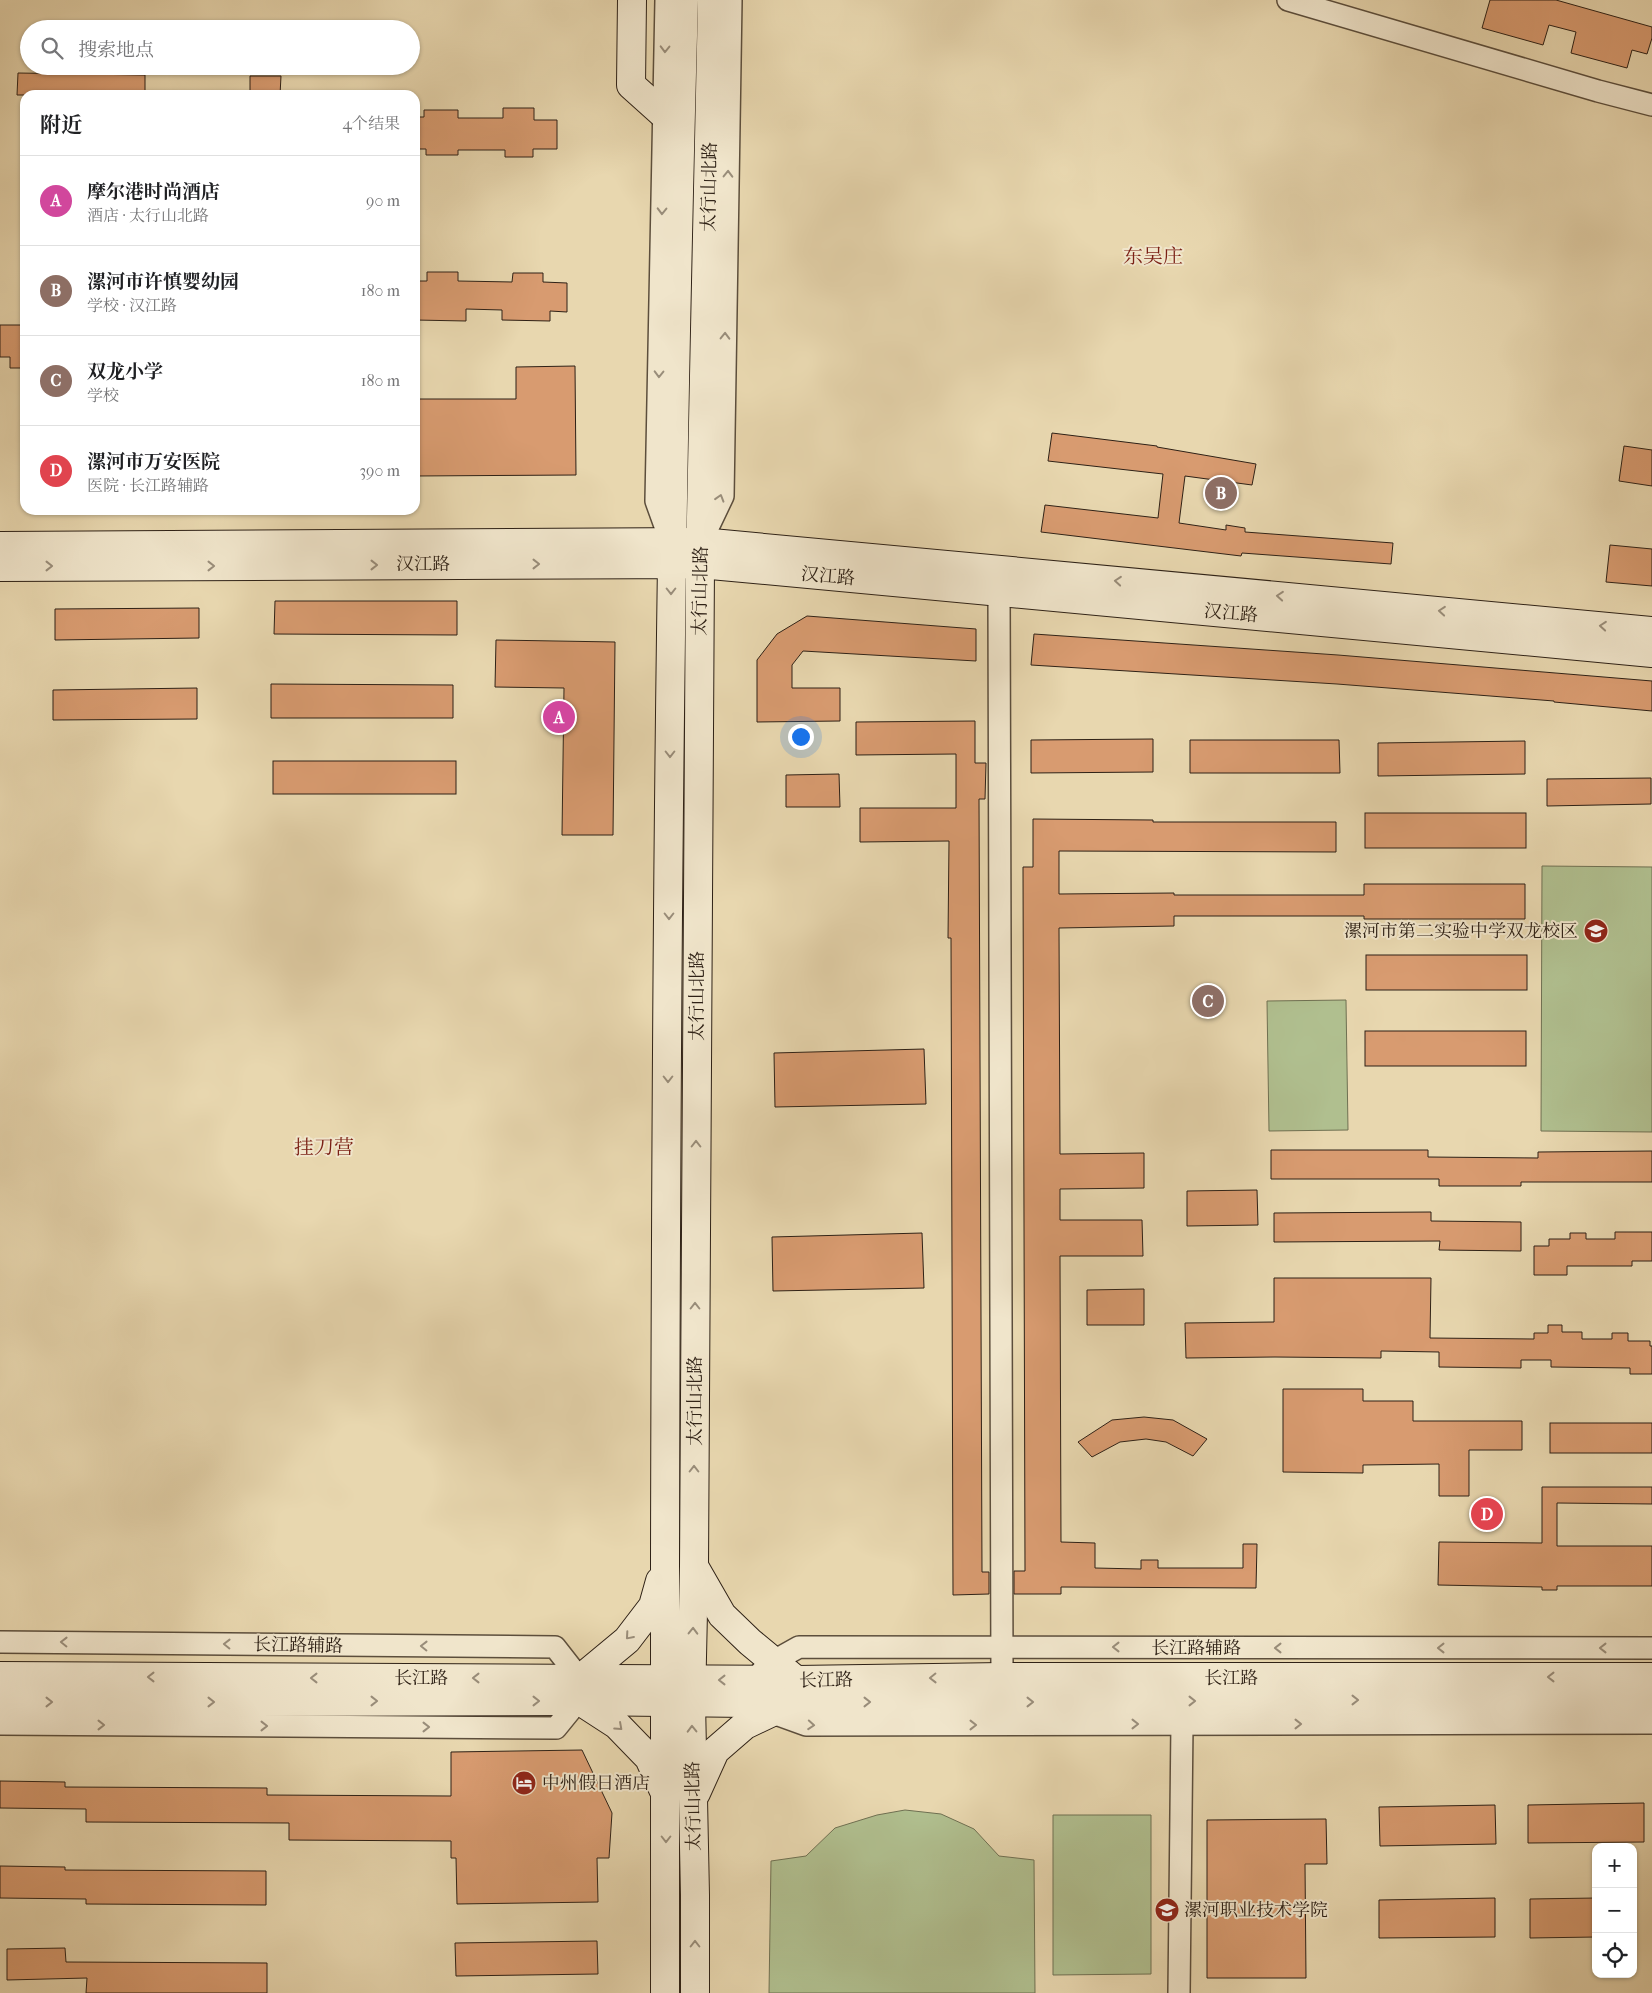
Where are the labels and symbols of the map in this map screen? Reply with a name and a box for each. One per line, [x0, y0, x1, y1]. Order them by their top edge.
one-way arrow [660, 45, 670, 53]
street label: 太行山北路 [698, 142, 721, 232]
one-way arrow [723, 169, 733, 177]
one-way arrow [657, 208, 667, 215]
district label: 东吴庄 [1123, 245, 1183, 268]
one-way arrow [720, 332, 731, 340]
one-way arrow [653, 370, 664, 378]
pin: B [1205, 474, 1237, 512]
one-way arrow [715, 494, 725, 503]
street label: 太行山北路 [689, 546, 712, 636]
street label: 汉江路 [396, 554, 450, 575]
one-way arrow [532, 559, 540, 569]
one-way arrow [207, 560, 215, 571]
one-way arrow [370, 560, 378, 570]
one-way arrow [45, 561, 53, 571]
street label: 汉江路 [800, 564, 856, 589]
one-way arrow [1114, 576, 1122, 587]
one-way arrow [666, 588, 676, 595]
one-way arrow [1276, 591, 1284, 602]
street label: 汉江路 [1203, 601, 1259, 626]
one-way arrow [1437, 606, 1445, 617]
one-way arrow [1599, 621, 1607, 632]
pin: A [543, 698, 575, 736]
your location [788, 724, 814, 750]
one-way arrow [665, 750, 675, 758]
one-way arrow [664, 912, 674, 920]
school or university icon: 漯河市第二实验中学双龙校区 [1583, 918, 1609, 944]
place label: 漯河市第二实验中学双龙校区 [1344, 921, 1578, 942]
street label: 太行山北路 [687, 951, 708, 1041]
pin: C [1192, 982, 1224, 1020]
one-way arrow [663, 1075, 673, 1083]
district label: 挂刀营 [294, 1136, 354, 1159]
one-way arrow [691, 1139, 701, 1147]
one-way arrow [690, 1302, 700, 1310]
street label: 太行山北路 [685, 1356, 706, 1446]
one-way arrow [689, 1464, 699, 1472]
pin: D [1471, 1495, 1503, 1533]
one-way arrow [688, 1627, 698, 1634]
one-way arrow [626, 1631, 635, 1640]
street label: 长江路辅路 [253, 1634, 343, 1657]
one-way arrow [60, 1637, 68, 1647]
street label: 长江路辅路 [1151, 1638, 1241, 1659]
one-way arrow [222, 1639, 230, 1649]
one-way arrow [420, 1641, 428, 1651]
one-way arrow [1112, 1642, 1120, 1652]
one-way arrow [1274, 1643, 1282, 1653]
one-way arrow [1437, 1643, 1444, 1653]
one-way arrow [1599, 1643, 1607, 1653]
street label: 长江路 [394, 1668, 448, 1689]
street label: 长江路 [1204, 1668, 1258, 1689]
street label: 长江路 [799, 1670, 853, 1691]
one-way arrow [147, 1672, 155, 1682]
one-way arrow [310, 1672, 318, 1683]
one-way arrow [1547, 1672, 1554, 1682]
one-way arrow [472, 1673, 480, 1683]
one-way arrow [929, 1673, 937, 1683]
one-way arrow [717, 1675, 725, 1685]
one-way arrow [1352, 1695, 1359, 1705]
one-way arrow [370, 1696, 378, 1706]
one-way arrow [532, 1696, 540, 1706]
one-way arrow [1189, 1696, 1197, 1706]
one-way arrow [45, 1697, 53, 1707]
one-way arrow [208, 1697, 215, 1707]
one-way arrow [864, 1697, 872, 1707]
one-way arrow [1026, 1697, 1034, 1707]
one-way arrow [807, 1719, 815, 1730]
one-way arrow [1132, 1719, 1140, 1729]
one-way arrow [1294, 1719, 1302, 1729]
one-way arrow [98, 1720, 105, 1730]
one-way arrow [970, 1720, 977, 1730]
one-way arrow [260, 1721, 268, 1731]
one-way arrow [422, 1722, 430, 1732]
one-way arrow [613, 1722, 622, 1731]
one-way arrow [687, 1725, 697, 1733]
street label: 太行山北路 [682, 1761, 705, 1851]
hotel icon: 中州假日酒店 [511, 1770, 537, 1796]
place label: 中州假日酒店 [542, 1773, 650, 1794]
one-way arrow [661, 1835, 671, 1843]
school or university icon: 漯河职业技术学院 [1154, 1897, 1180, 1923]
place label: 漯河职业技术学院 [1184, 1900, 1328, 1921]
one-way arrow [690, 1940, 700, 1948]

